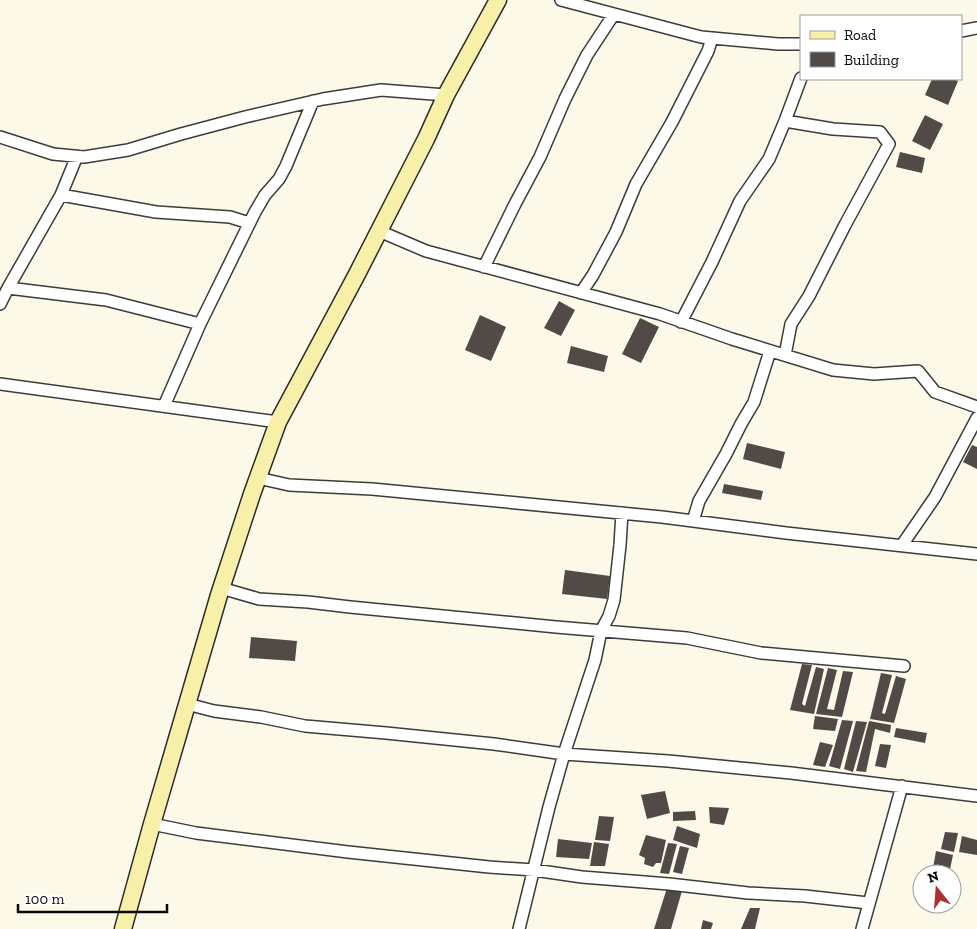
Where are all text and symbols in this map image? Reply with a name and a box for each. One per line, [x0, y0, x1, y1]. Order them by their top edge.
legend [800, 15, 962, 80]
text: Road [844, 26, 877, 44]
text: Building [844, 51, 899, 69]
north arrow [912, 864, 962, 914]
text: N [926, 867, 941, 887]
scale bar [18, 882, 166, 914]
text: 100 m [25, 890, 64, 908]

